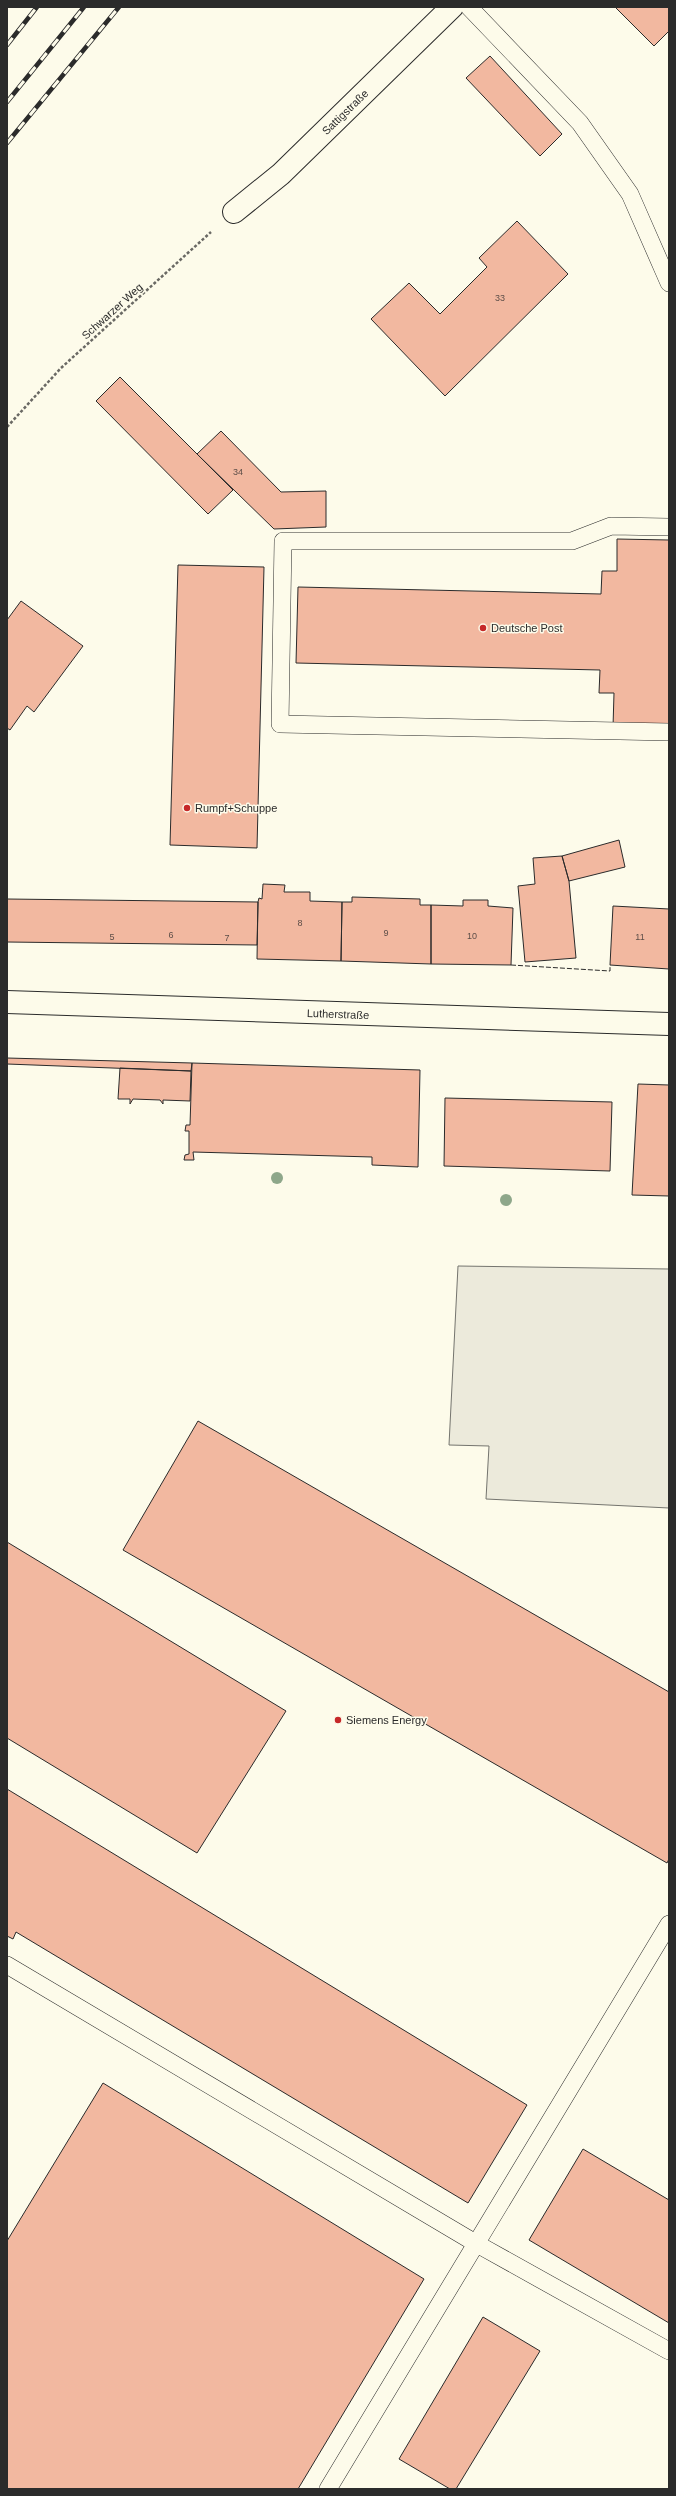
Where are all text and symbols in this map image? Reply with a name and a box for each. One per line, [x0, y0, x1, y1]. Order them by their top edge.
street label: Sattigstraße [319, 87, 371, 137]
street label: Schwarzer Weg [79, 281, 145, 341]
house number: 33 [495, 293, 505, 303]
house number: 34 [233, 467, 243, 477]
place label: Deutsche Post [491, 622, 563, 634]
marker: Deutsche Post [478, 623, 488, 633]
place label: Rumpf+Schuppe [195, 802, 277, 814]
marker: Rumpf+Schuppe [182, 803, 192, 813]
house number: 8 [297, 918, 303, 928]
house number: 9 [383, 928, 389, 938]
house number: 6 [168, 930, 174, 940]
house number: 10 [467, 931, 477, 941]
house number: 5 [109, 932, 115, 942]
house number: 11 [635, 932, 645, 942]
house number: 7 [224, 933, 230, 943]
street label: Lutherstraße [307, 1007, 369, 1021]
place label: Siemens Energy [346, 1714, 427, 1726]
marker: Siemens Energy [333, 1715, 343, 1725]

